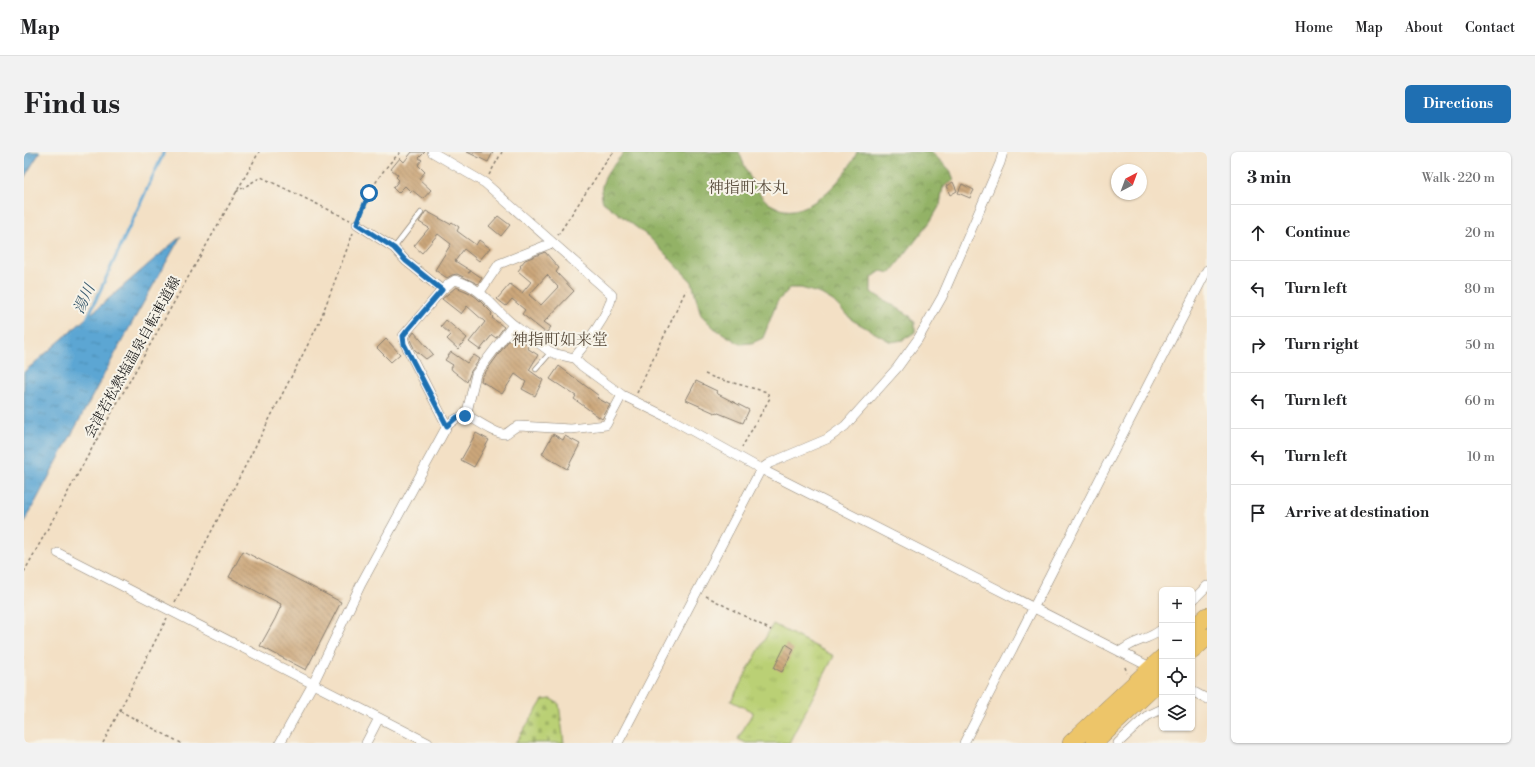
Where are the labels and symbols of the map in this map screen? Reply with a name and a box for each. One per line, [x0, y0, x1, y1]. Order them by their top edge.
north arrow [1111, 164, 1147, 200]
district label: 神指町本丸 [708, 178, 788, 198]
route start [360, 184, 378, 202]
street label: 会津若松熱塩温泉自転車道線 [81, 274, 185, 441]
water label: 湯川 [70, 280, 100, 317]
district label: 神指町如来堂 [512, 330, 608, 350]
route end [456, 407, 474, 425]

